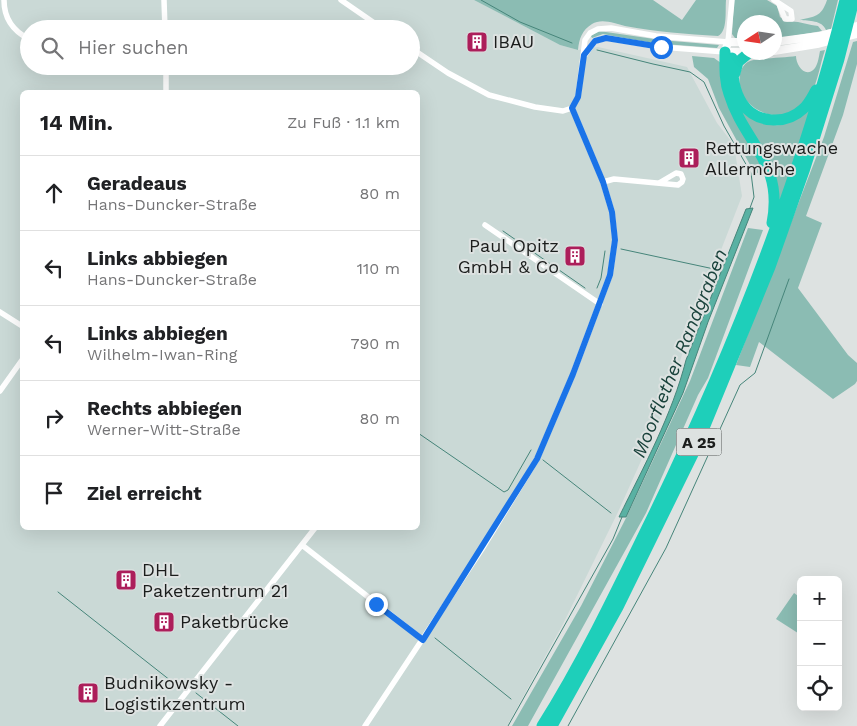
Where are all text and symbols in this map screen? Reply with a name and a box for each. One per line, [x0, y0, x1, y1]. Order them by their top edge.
north arrow [737, 15, 782, 60]
search box [20, 20, 420, 75]
building icon: IBAU [465, 30, 489, 54]
place label: IBAU [493, 31, 534, 52]
icon: search [38, 34, 66, 62]
text: Hier suchen [78, 36, 189, 59]
route start [650, 36, 673, 59]
text: 14 Min. [40, 110, 113, 135]
text: Zu Fuß · 1.1 km [287, 113, 400, 132]
place label: Rettungswache Allermöhe [705, 137, 838, 179]
building icon: Rettungswache Allermöhe [677, 146, 701, 170]
text: Geradeaus [87, 172, 187, 195]
icon: ahead [40, 179, 68, 207]
text: 80 m [359, 184, 400, 203]
text: Hans-Duncker-Straße [87, 195, 257, 214]
place label: Paul Opitz GmbH & Co [458, 235, 559, 277]
building icon: Paul Opitz GmbH & Co [563, 244, 587, 268]
water label: Moorflether Randgraben [627, 245, 732, 461]
text: Links abbiegen [87, 247, 228, 270]
icon: left [40, 254, 68, 282]
text: 110 m [357, 259, 400, 278]
text: Hans-Duncker-Straße [87, 270, 257, 289]
text: Links abbiegen [87, 322, 228, 345]
icon: left [40, 329, 68, 357]
text: 790 m [350, 334, 400, 353]
text: Wilhelm-Iwan-Ring [87, 345, 237, 364]
text: Rechts abbiegen [87, 397, 242, 420]
icon: right [40, 404, 68, 432]
text: 80 m [359, 409, 400, 428]
text: Werner-Witt-Straße [87, 420, 241, 439]
road number: A 25 [676, 428, 722, 456]
icon: arrive [40, 479, 68, 507]
text: Ziel erreicht [87, 482, 202, 505]
place label: DHL Paketzentrum 21 [142, 559, 288, 601]
building icon: DHL Paketzentrum 21 [114, 568, 138, 592]
map controls [797, 576, 842, 711]
button: + [797, 576, 842, 621]
route end [365, 593, 388, 616]
building icon: Paketbrücke [152, 610, 176, 634]
place label: Paketbrücke [180, 611, 289, 632]
button: − [797, 621, 842, 666]
button: locate [797, 666, 842, 711]
place label: Budnikowsky - Logistikzentrum [104, 672, 246, 714]
building icon: Budnikowsky - Logistikzentrum [76, 681, 100, 705]

